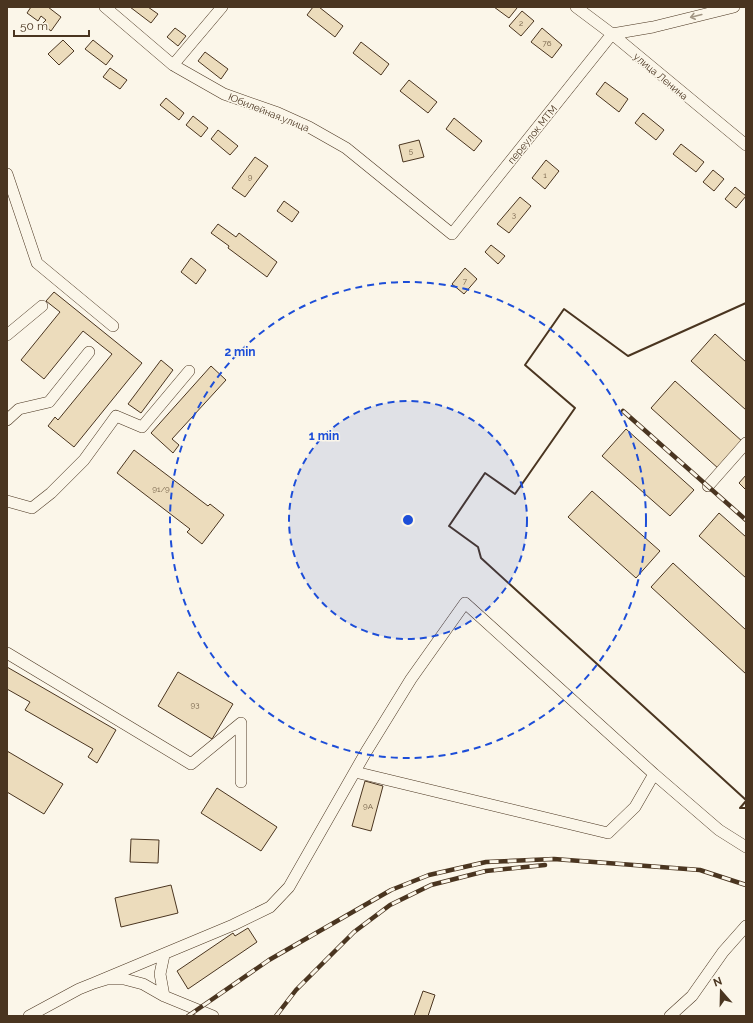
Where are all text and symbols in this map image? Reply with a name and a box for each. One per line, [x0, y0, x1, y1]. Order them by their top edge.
scale bar [14, 12, 89, 38]
one-way arrow [690, 12, 703, 20]
house number: 2 [519, 18, 523, 28]
text: 50 m [20, 19, 48, 33]
house number: 76 [542, 38, 552, 48]
street label: улица Ленина [631, 51, 690, 102]
street label: Юбилейная улица [227, 91, 311, 134]
street label: переулок МТМ [505, 103, 559, 166]
house number: 5 [409, 146, 414, 156]
house number: 1 [543, 170, 547, 180]
house number: 9 [248, 172, 253, 182]
house number: 3 [512, 210, 516, 220]
house number: 7 [463, 276, 468, 286]
text: 2 min [224, 345, 256, 359]
text: 1 min [309, 429, 339, 443]
house number: 91/9 [152, 484, 170, 494]
centre of rings [401, 513, 415, 527]
house number: 93 [191, 700, 199, 710]
house number: 9А [363, 801, 374, 811]
north arrow [701, 971, 741, 1011]
text: N [712, 975, 724, 990]

